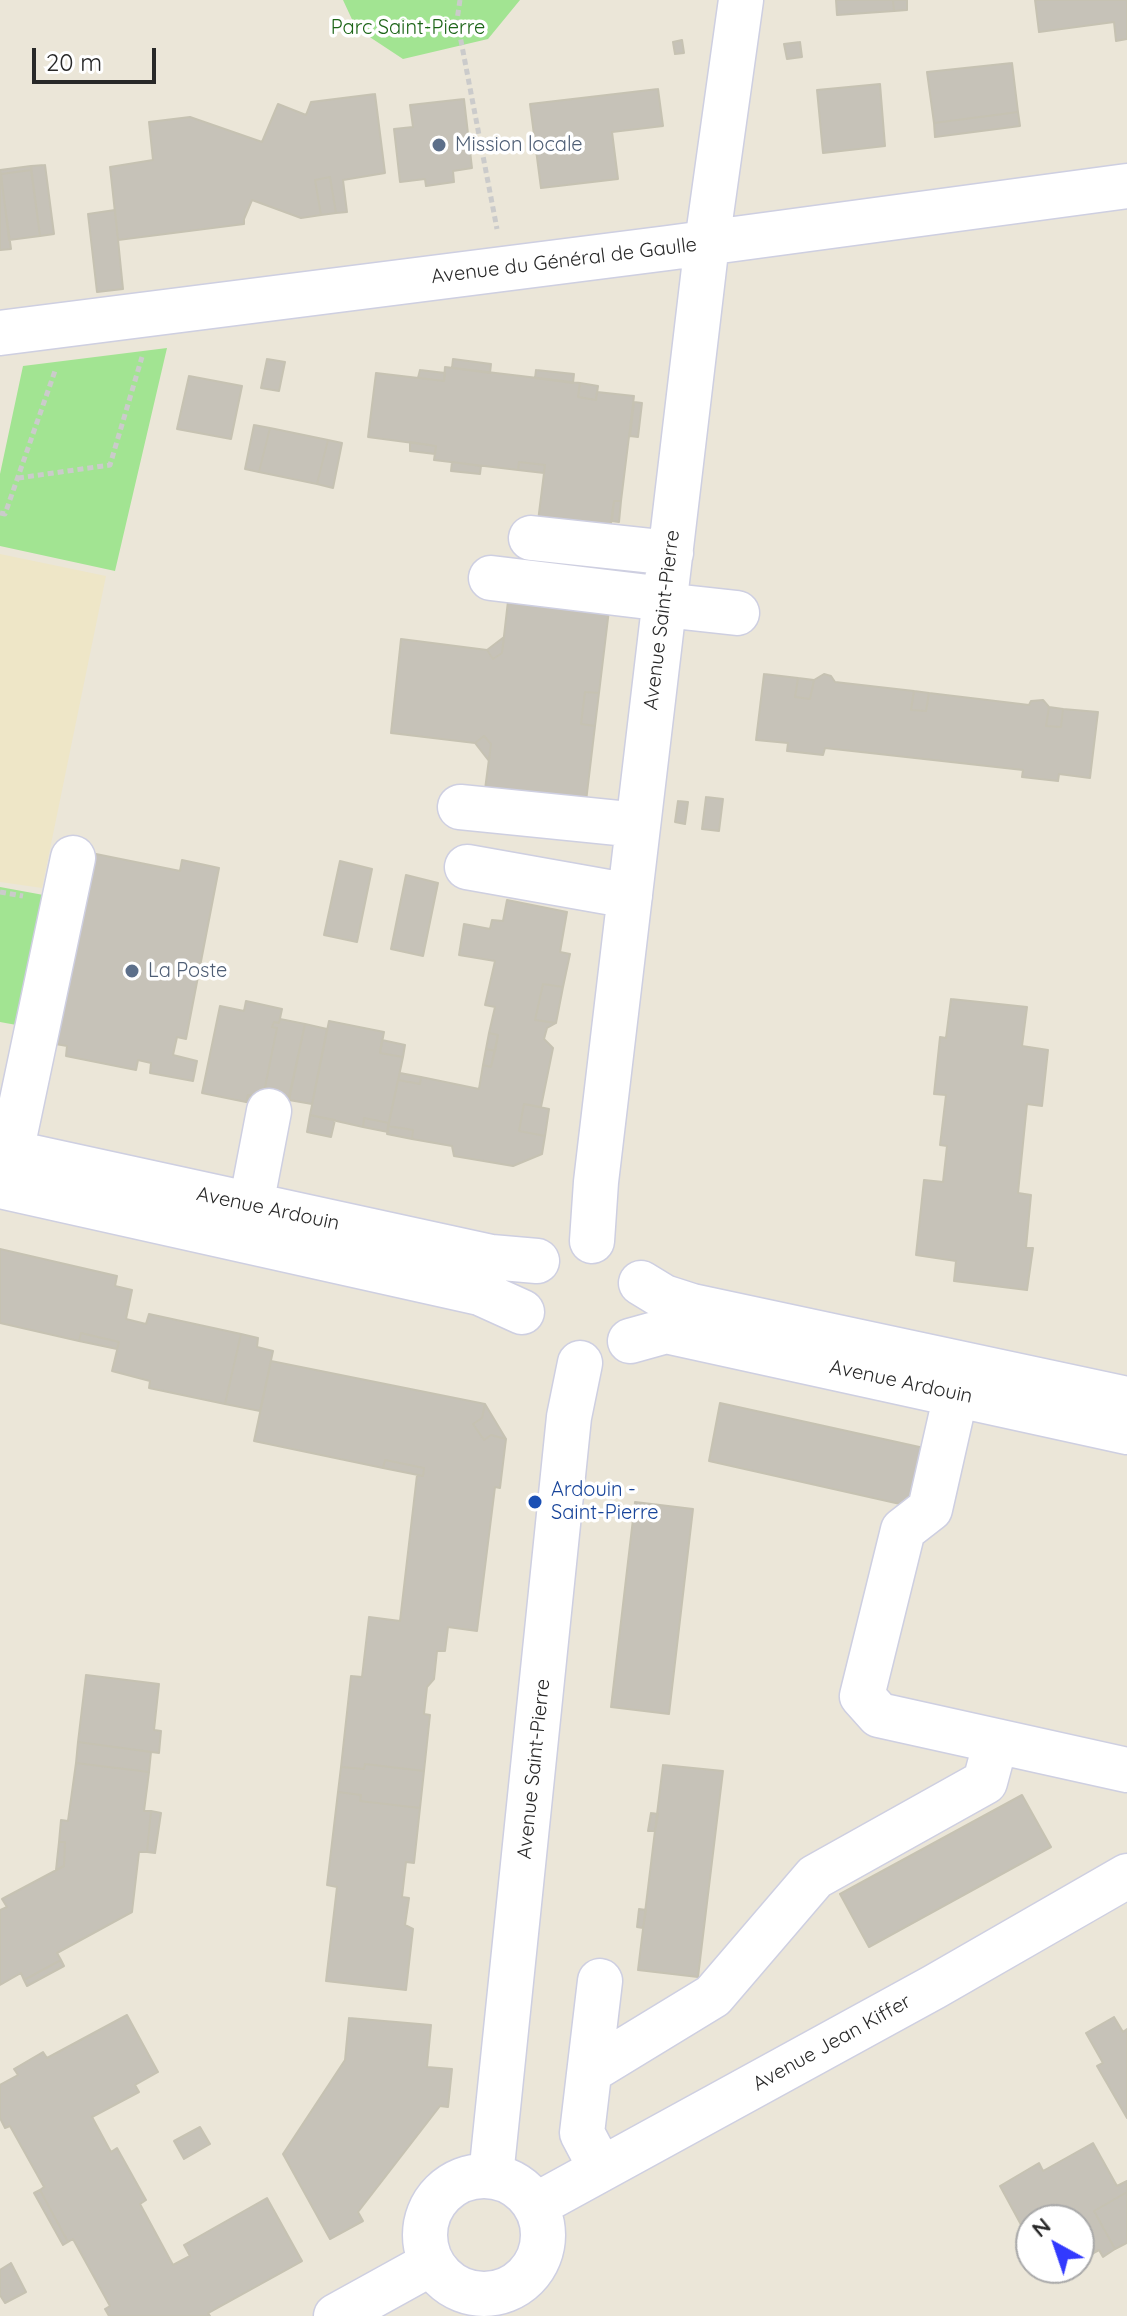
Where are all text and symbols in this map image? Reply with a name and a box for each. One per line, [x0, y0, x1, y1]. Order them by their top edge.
park label: Parc Saint-Pierre [331, 16, 485, 40]
scale bar [36, 32, 160, 82]
text: 20 m [46, 47, 102, 77]
place label: Mission locale [455, 133, 583, 157]
marker: Mission locale [430, 136, 448, 154]
street label: Avenue du Général de Gaulle [430, 233, 698, 289]
street label: Avenue Saint-Pierre [639, 529, 685, 711]
place label: La Poste [148, 959, 227, 983]
marker: La Poste [123, 962, 141, 980]
street label: Avenue Ardouin [194, 1182, 342, 1236]
street label: Avenue Ardouin [827, 1355, 975, 1409]
place label: Ardouin - Saint-Pierre [551, 1478, 659, 1525]
marker: Ardouin - Saint-Pierre [526, 1493, 544, 1511]
street label: Avenue Saint-Pierre [513, 1678, 555, 1860]
street label: Avenue Jean Kiffer [749, 1990, 915, 2096]
north arrow [1015, 2204, 1095, 2284]
text: N [1026, 2211, 1056, 2243]

